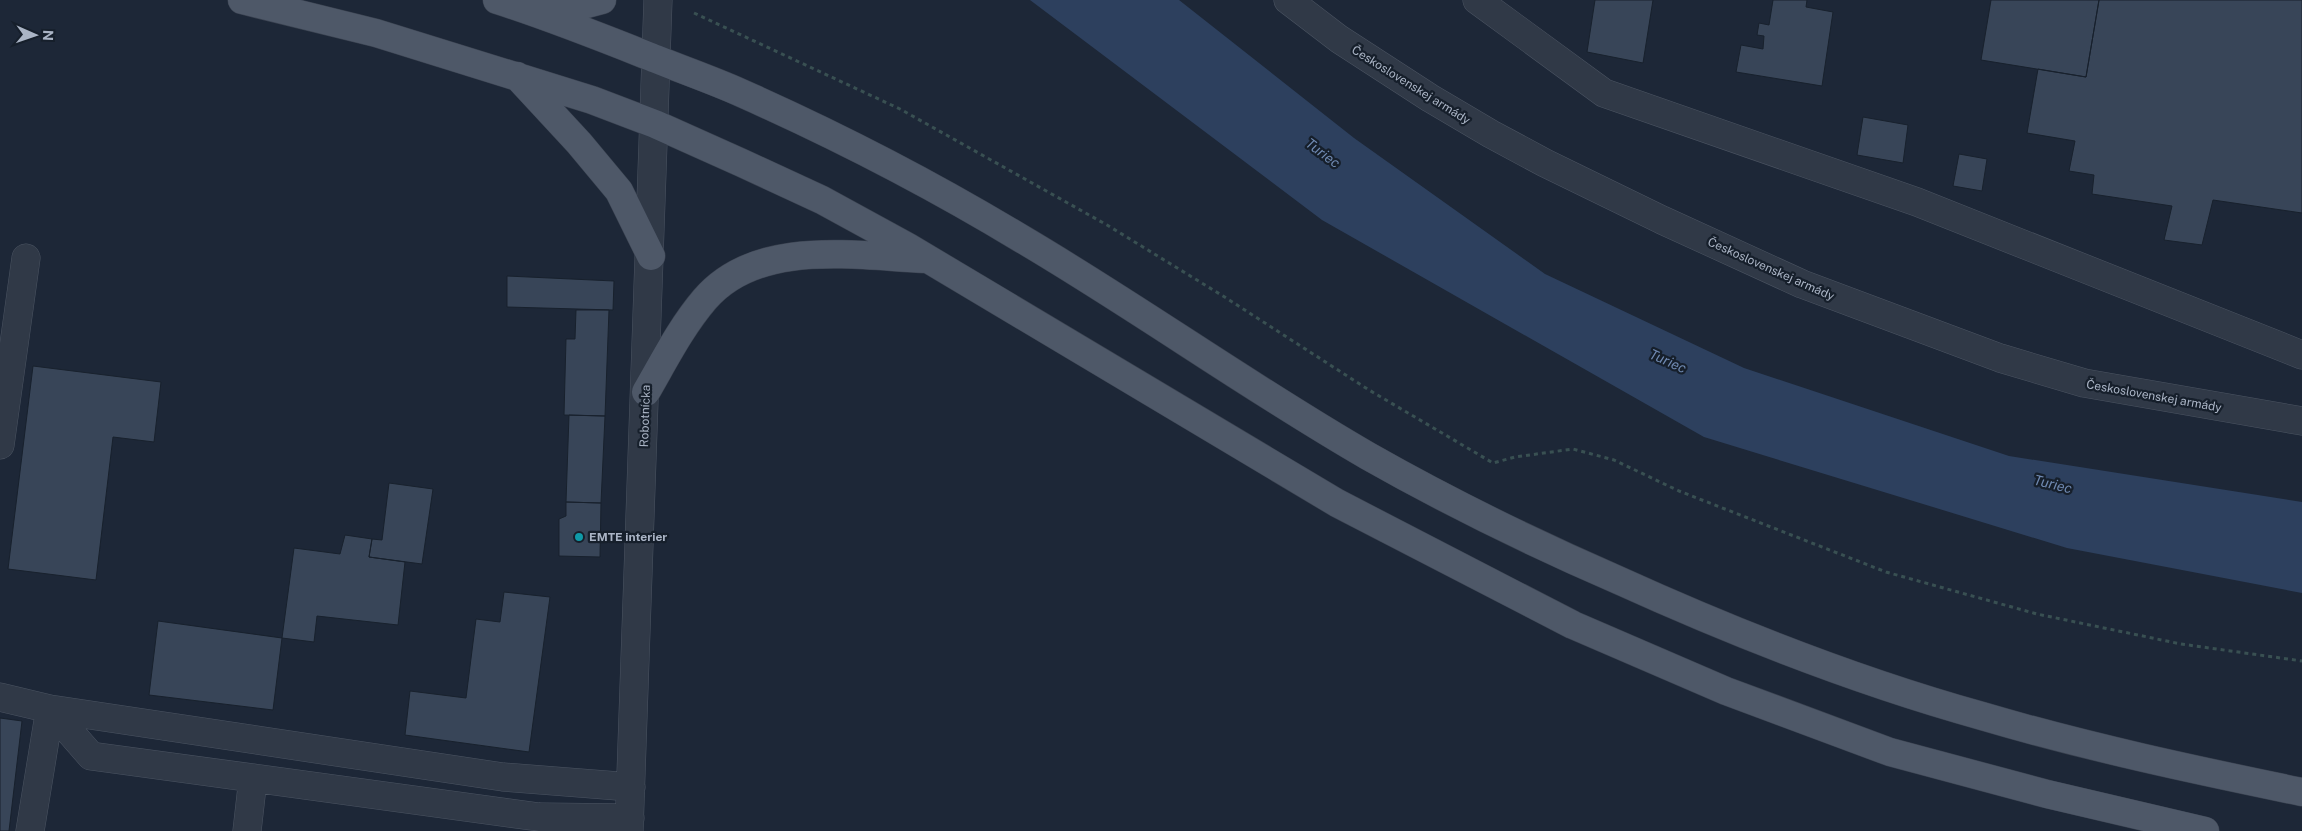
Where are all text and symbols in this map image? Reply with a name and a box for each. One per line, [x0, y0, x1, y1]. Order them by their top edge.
north arrow [10, 10, 60, 60]
text: N [40, 30, 56, 41]
street label: Československej armády [1349, 43, 1473, 128]
water label: Turiec [1303, 135, 1343, 171]
street label: Československej armády [1705, 235, 1837, 304]
water label: Turiec [1647, 346, 1689, 376]
street label: Československej armády [2085, 377, 2223, 415]
street label: Robotnícka [637, 385, 653, 447]
water label: Turiec [2032, 472, 2074, 496]
place label: EMTE interier [589, 530, 667, 544]
marker: EMTE interier [573, 531, 585, 543]

